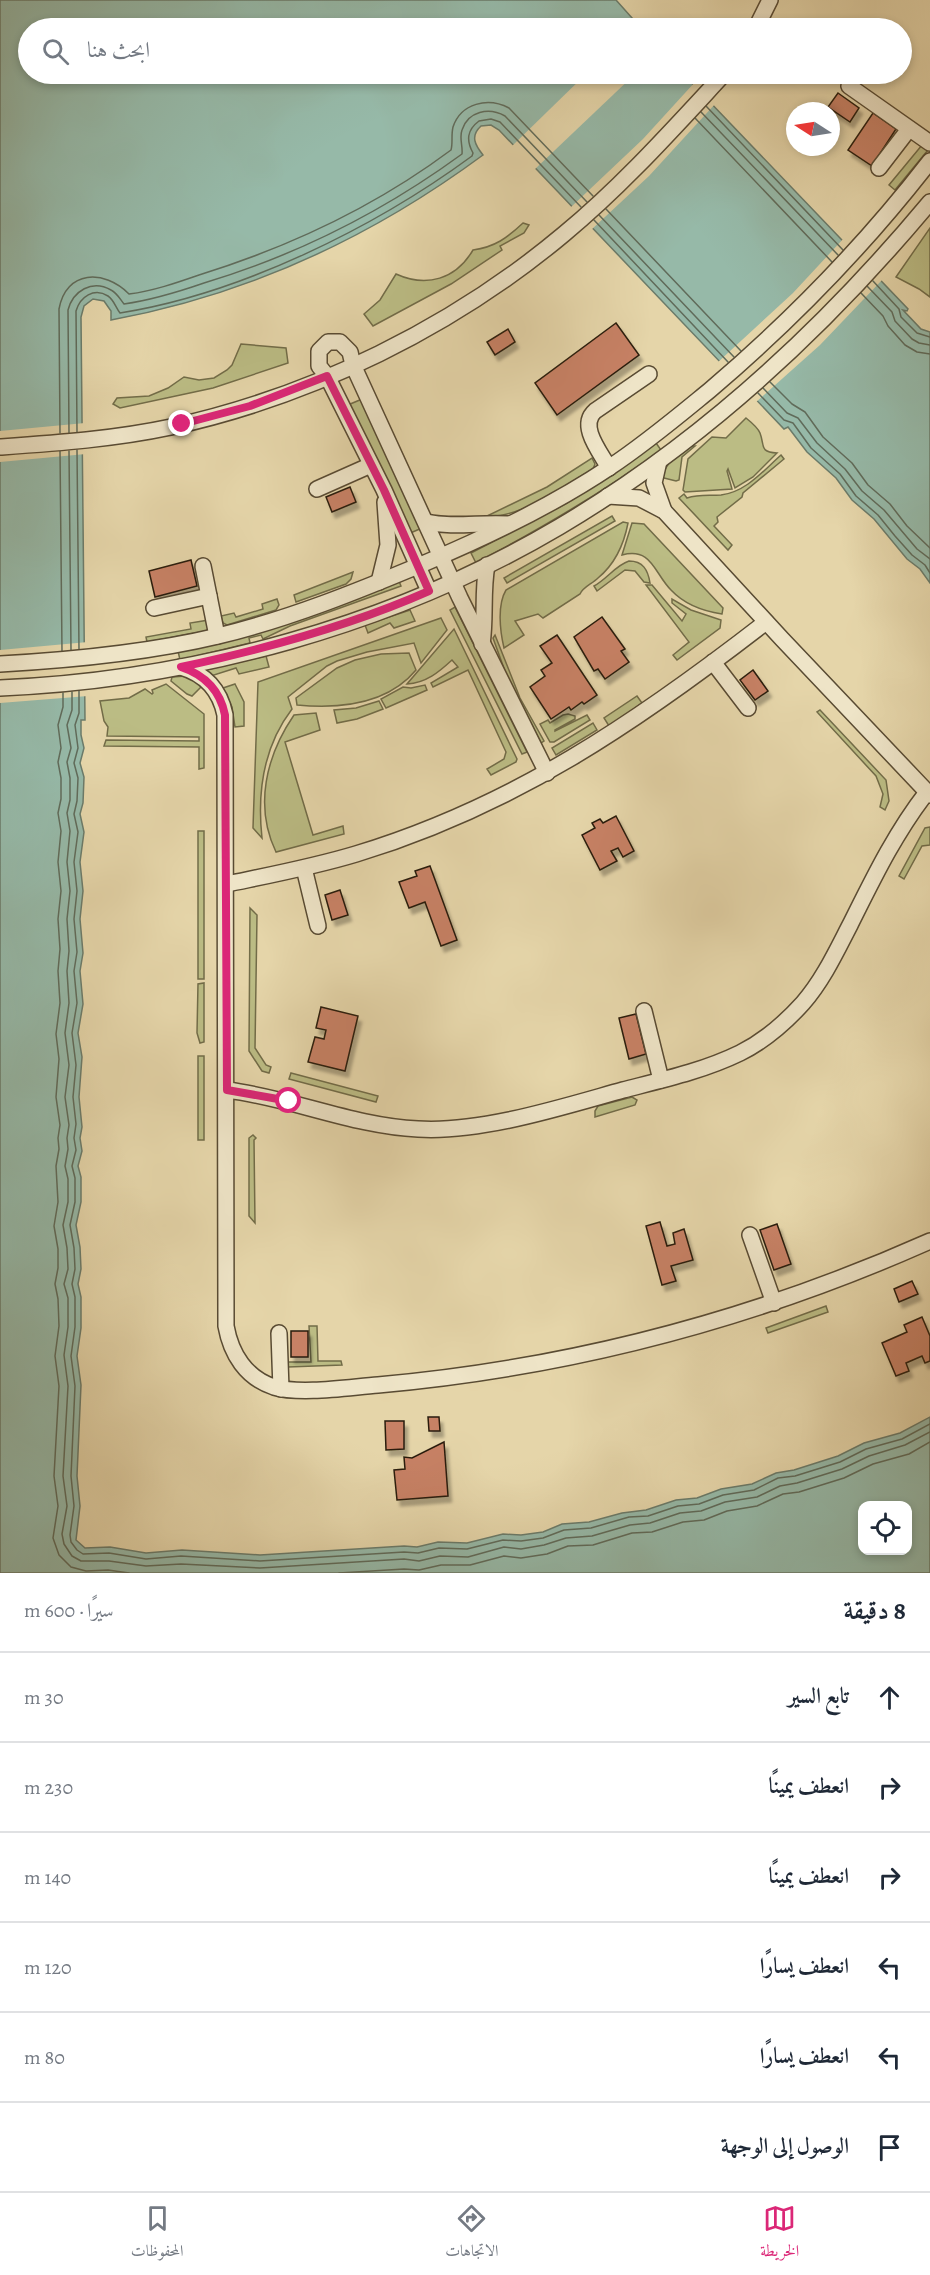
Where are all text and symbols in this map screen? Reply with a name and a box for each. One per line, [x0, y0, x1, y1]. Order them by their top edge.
search box [18, 18, 912, 84]
icon: search [39, 35, 72, 68]
text: ابحث هنا [87, 35, 150, 65]
north arrow [786, 102, 840, 156]
route end [168, 410, 194, 436]
route start [275, 1087, 301, 1113]
map controls [858, 1501, 912, 1555]
button: locate [858, 1501, 912, 1555]
text: 8 دقيقة [844, 1593, 906, 1628]
text: سيرًا · 600 m [24, 1597, 114, 1624]
text: تابع السير [788, 1681, 849, 1711]
icon: ahead [873, 1681, 906, 1714]
text: 30 m [24, 1684, 64, 1711]
text: انعطف يمينًا [769, 1771, 849, 1801]
icon: right [873, 1771, 906, 1804]
text: 230 m [24, 1774, 73, 1801]
text: انعطف يمينًا [769, 1861, 849, 1891]
icon: right [873, 1861, 906, 1894]
text: 140 m [24, 1864, 71, 1891]
text: انعطف يسارًا [760, 1951, 849, 1981]
icon: left [873, 1951, 906, 1984]
text: 120 m [24, 1954, 72, 1981]
text: انعطف يسارًا [760, 2041, 849, 2071]
icon: left [873, 2041, 906, 2074]
text: 80 m [24, 2044, 65, 2071]
text: الوصول إلى الوجهة [721, 2131, 849, 2161]
icon: arrive [873, 2131, 906, 2164]
tab: المحفوظات [131, 2202, 184, 2266]
tab: الاتجاهات [445, 2202, 499, 2266]
tab: الخريطة [760, 2202, 799, 2266]

